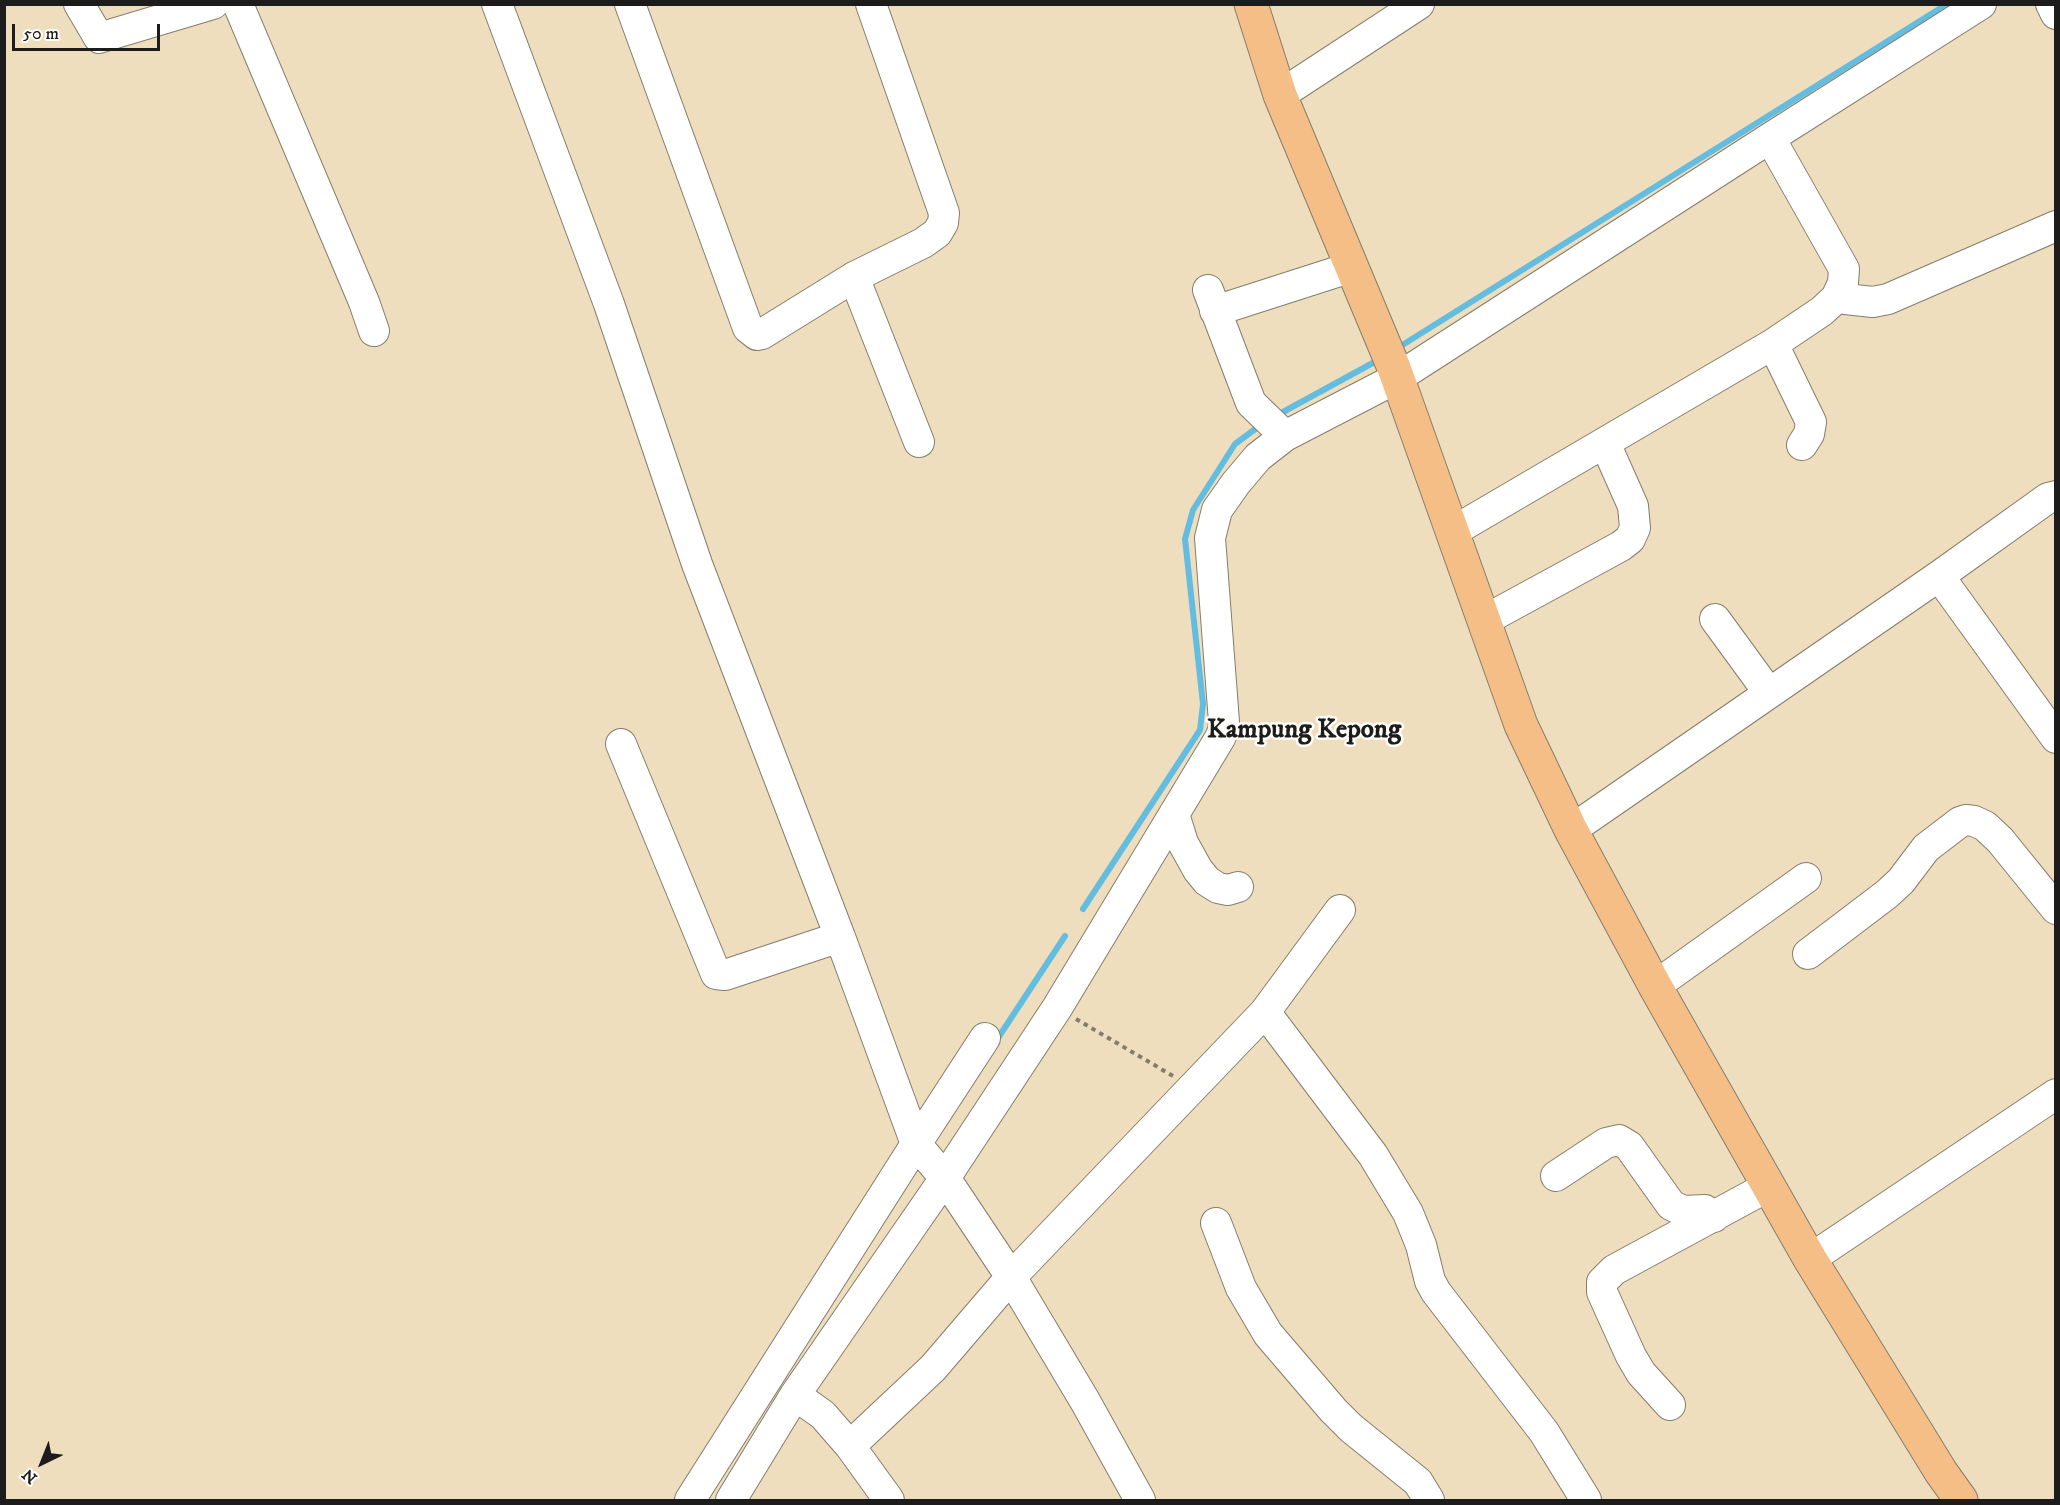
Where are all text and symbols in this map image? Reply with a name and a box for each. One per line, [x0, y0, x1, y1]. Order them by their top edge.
scale bar [15, 12, 164, 50]
text: 50 m [23, 23, 59, 45]
district label: Kampung Kepong [1207, 715, 1401, 747]
north arrow [12, 1433, 72, 1493]
text: N [18, 1464, 41, 1488]

